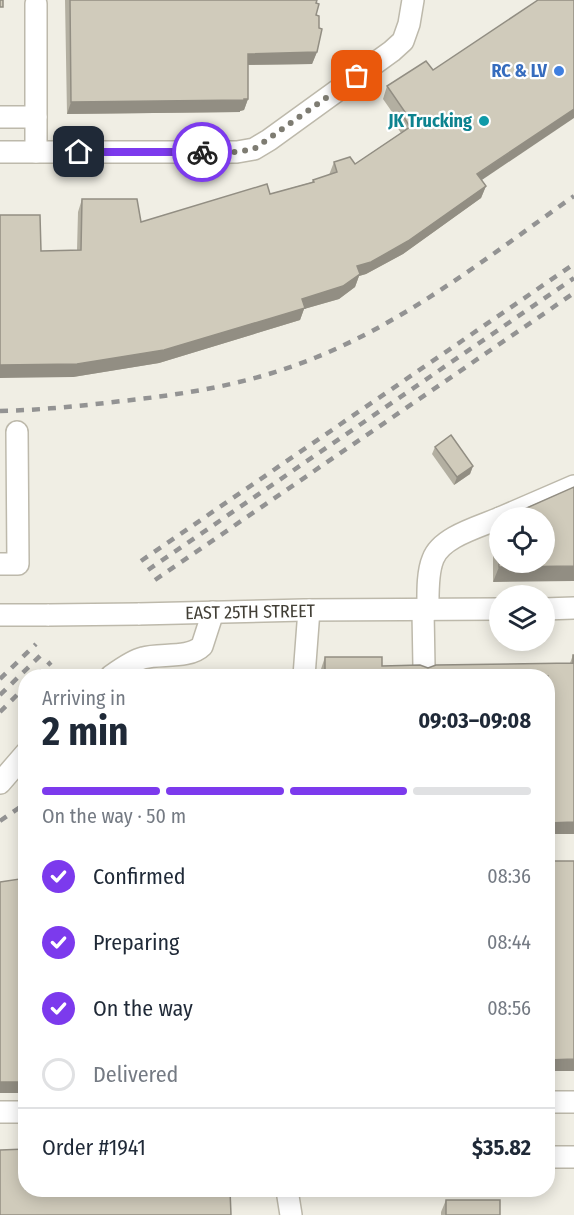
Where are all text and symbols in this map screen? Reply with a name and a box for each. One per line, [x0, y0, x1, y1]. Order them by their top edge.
pin [331, 50, 382, 101]
icon: bag [340, 59, 373, 92]
place label: RC & LV [491, 60, 548, 82]
marker: RC & LV [552, 64, 566, 78]
place label: JK Trucking [387, 110, 472, 132]
marker: JK Trucking [477, 114, 491, 128]
courier [172, 122, 232, 182]
pin [53, 126, 104, 177]
icon: home [62, 135, 95, 168]
icon: bike [186, 136, 219, 169]
map controls [489, 507, 555, 651]
button: locate [489, 507, 555, 573]
button: layers [489, 585, 555, 651]
street label: EAST 25TH STREET [185, 600, 316, 624]
text: Arriving in [42, 686, 126, 710]
text: 09:03–09:08 [418, 707, 531, 734]
text: 2 min [42, 709, 128, 755]
text: On the way · 50 m [42, 804, 186, 828]
icon: check [42, 860, 75, 893]
text: Confirmed [93, 863, 186, 890]
text: 08:36 [487, 864, 531, 888]
icon: check [42, 926, 75, 959]
text: Preparing [93, 929, 179, 956]
text: 08:44 [487, 930, 531, 954]
icon: check [42, 992, 75, 1025]
text: On the way [93, 995, 193, 1022]
text: 08:56 [487, 996, 531, 1020]
text: Delivered [93, 1061, 178, 1088]
text: Order #1941 [42, 1134, 146, 1161]
text: $35.82 [472, 1134, 531, 1161]

